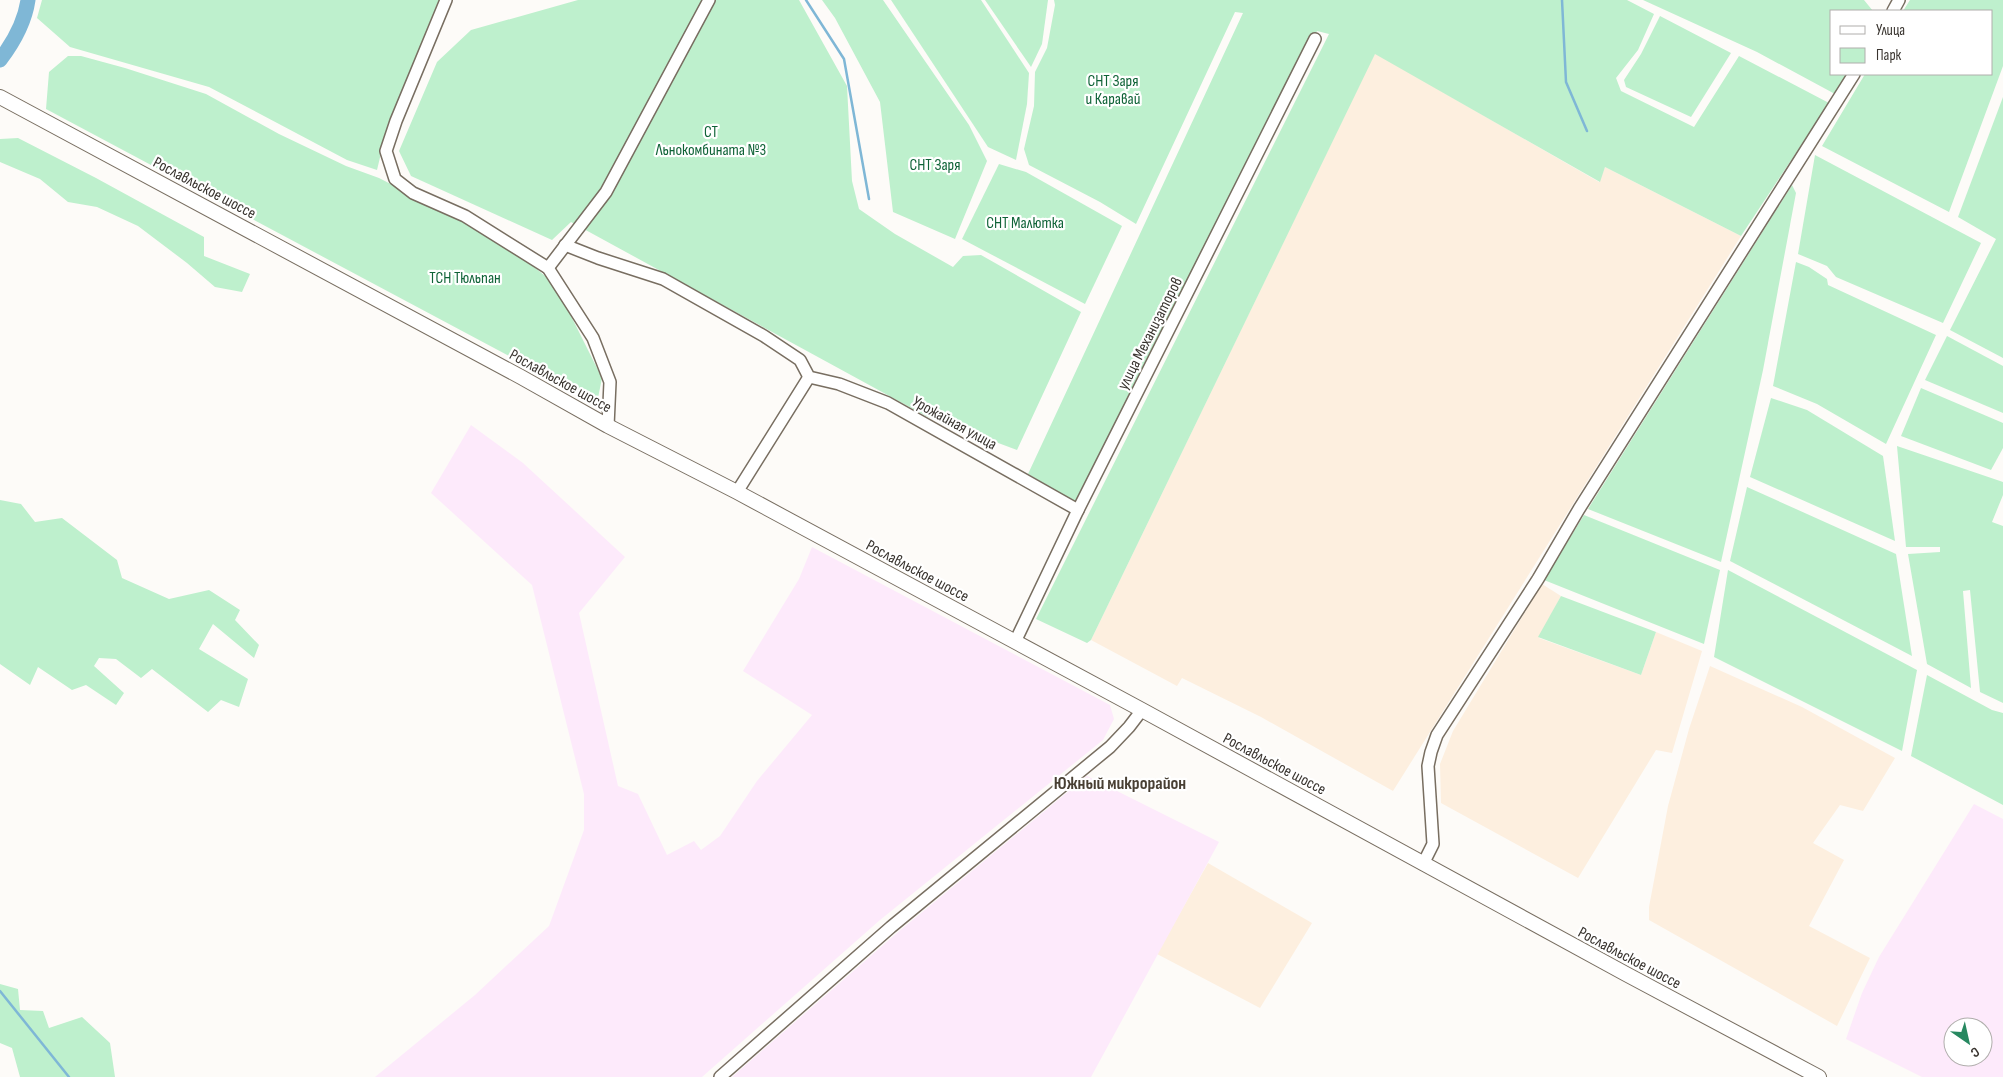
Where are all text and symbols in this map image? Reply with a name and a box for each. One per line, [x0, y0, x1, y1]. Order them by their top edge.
legend [1830, 10, 1993, 75]
text: Улица [1876, 21, 1905, 40]
text: Парк [1876, 46, 1902, 65]
park label: СНТ Заря и Каравай [1086, 72, 1140, 109]
park label: СТ Льнокомбината №3 [655, 123, 766, 160]
street label: Рославльское шоссе [150, 153, 259, 223]
park label: СНТ Заря [909, 156, 961, 175]
park label: СНТ Малютка [986, 214, 1064, 233]
park label: ТСН Тюльпан [429, 269, 501, 288]
street label: улица Механизаторов [1114, 274, 1187, 393]
street label: Рославльское шоссе [506, 345, 615, 417]
street label: Урожайная улица [909, 392, 1000, 454]
street label: Рославльское шоссе [863, 536, 972, 606]
street label: Рославльское шоссе [1220, 729, 1329, 799]
district label: Южный микрорайон [1054, 773, 1186, 794]
street label: Рославльское шоссе [1575, 923, 1684, 993]
north arrow [1943, 1017, 1993, 1067]
text: С [1967, 1043, 1983, 1061]

